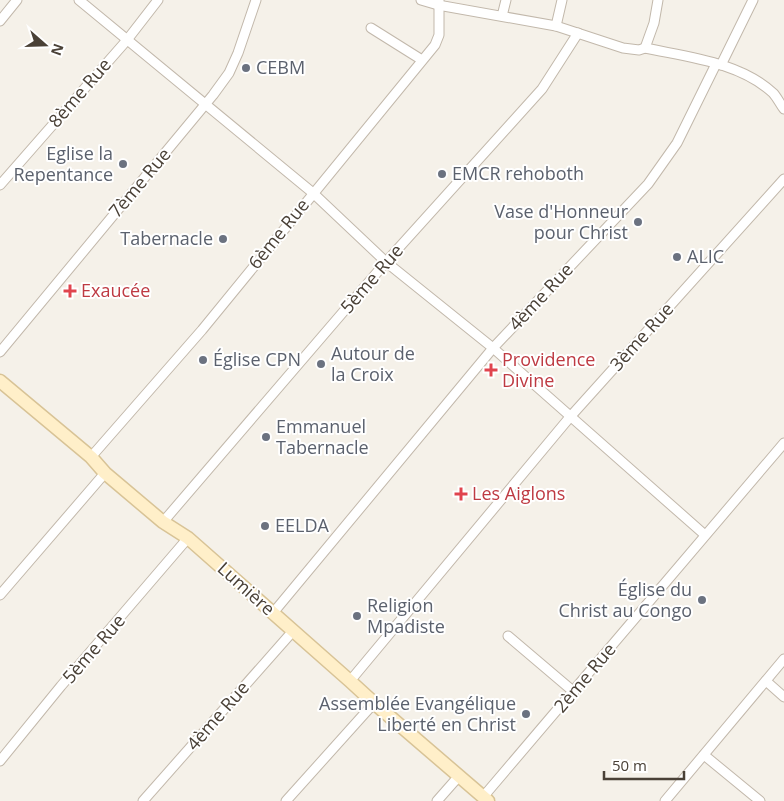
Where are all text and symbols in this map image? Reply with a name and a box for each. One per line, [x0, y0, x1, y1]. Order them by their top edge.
north arrow [20, 20, 70, 70]
text: N [47, 41, 69, 58]
street label: 8ème Rue [43, 53, 116, 132]
place label: CEBM [256, 55, 305, 79]
marker: CEBM [240, 62, 252, 74]
place label: Eglise la Repentance [13, 141, 113, 186]
street label: 7ème Rue [103, 142, 175, 222]
marker: Eglise la Repentance [117, 158, 129, 170]
place label: EMCR rehoboth [452, 161, 584, 185]
marker: EMCR rehoboth [436, 168, 448, 180]
street label: 6ème Rue [242, 193, 314, 274]
place label: Vase d'Honneur pour Christ [494, 199, 629, 244]
marker: Vase d'Honneur pour Christ [632, 216, 644, 228]
place label: Tabernacle [120, 226, 213, 250]
marker: Tabernacle [217, 233, 229, 245]
street label: 5ème Rue [335, 239, 408, 318]
place label: ALIC [687, 244, 724, 268]
marker: ALIC [671, 251, 683, 263]
street label: 4ème Rue [503, 257, 578, 335]
place label: Exaucée [81, 278, 150, 302]
marker: Exaucée [63, 284, 77, 298]
street label: 3ème Rue [604, 297, 678, 376]
place label: Autour de la Croix [331, 341, 415, 386]
place label: Église CPN [213, 347, 301, 371]
place label: Providence Divine [502, 347, 595, 392]
marker: Église CPN [197, 354, 209, 366]
marker: Autour de la Croix [315, 358, 327, 370]
marker: Providence Divine [484, 363, 498, 377]
place label: Emmanuel Tabernacle [276, 414, 369, 459]
marker: Emmanuel Tabernacle [260, 431, 272, 443]
place label: Les Aiglons [472, 481, 565, 505]
marker: Les Aiglons [454, 487, 468, 501]
place label: EELDA [275, 513, 329, 537]
marker: EELDA [259, 520, 271, 532]
street label: Lumière [213, 556, 280, 620]
place label: Église du Christ au Congo [559, 577, 692, 622]
place label: Religion Mpadiste [367, 593, 445, 638]
marker: Église du Christ au Congo [696, 594, 708, 606]
street label: 5ème Rue [57, 609, 130, 688]
marker: Religion Mpadiste [351, 610, 363, 622]
street label: 2ème Rue [548, 637, 620, 717]
street label: 4ème Rue [181, 676, 254, 755]
place label: Assemblée Evangélique Liberté en Christ [319, 691, 516, 736]
marker: Assemblée Evangélique Liberté en Christ [520, 708, 532, 720]
scale bar [604, 748, 684, 780]
text: 50 m [612, 755, 647, 775]

